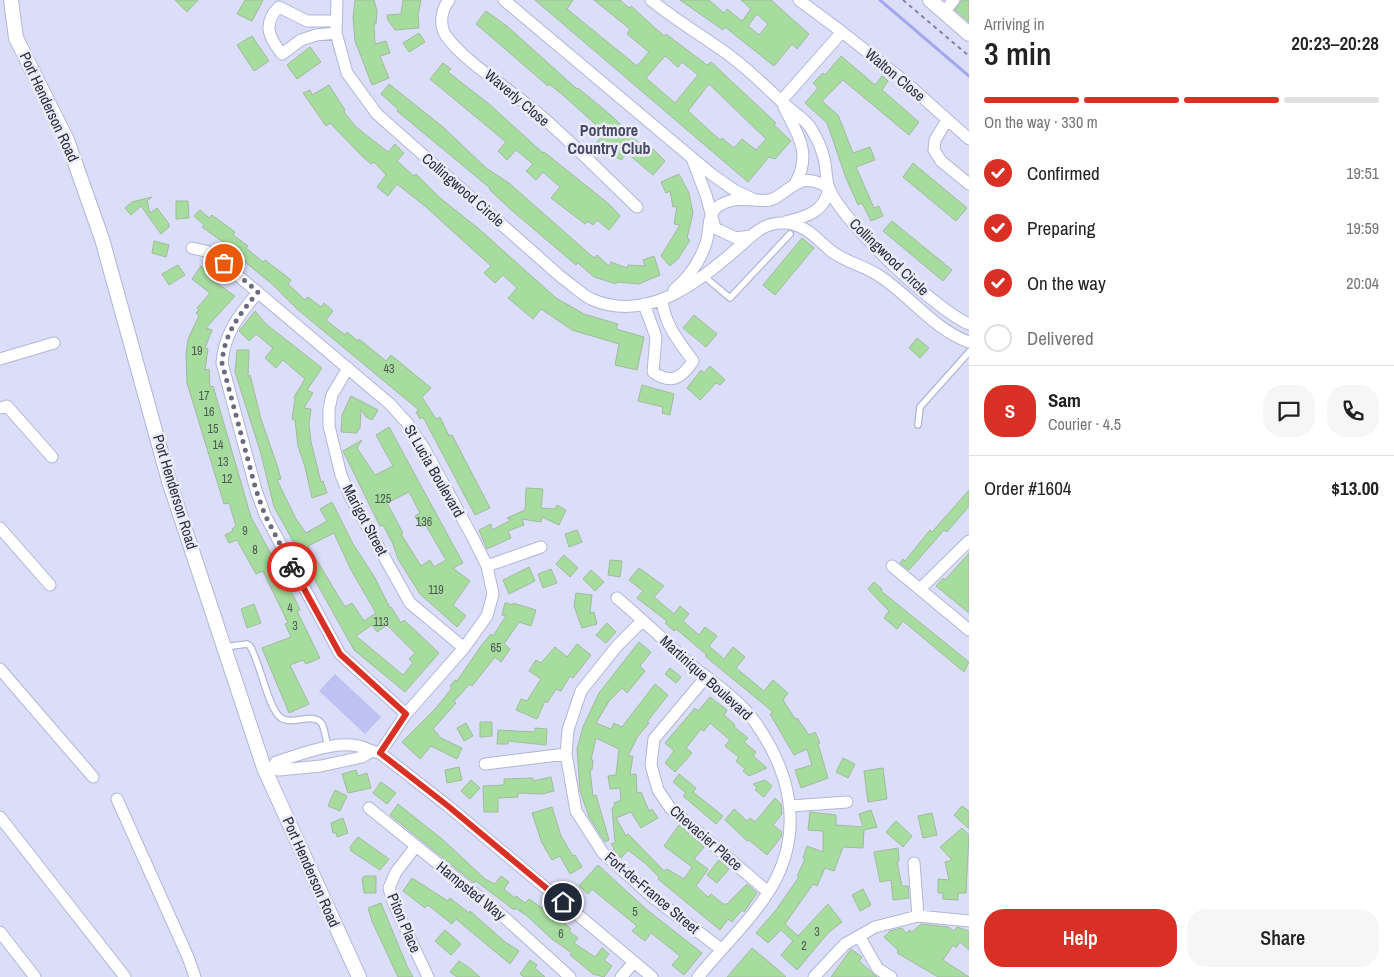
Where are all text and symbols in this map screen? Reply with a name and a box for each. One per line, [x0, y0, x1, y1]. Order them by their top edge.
text: Arriving in [984, 13, 1045, 35]
text: 20:23–20:28 [1291, 30, 1379, 56]
text: 3 min [984, 32, 1052, 75]
street label: Walton Close [861, 43, 930, 106]
street label: Port Henderson Road [15, 48, 84, 165]
street label: Waverly Close [480, 64, 554, 131]
text: On the way · 330 m [984, 111, 1098, 133]
district label: Portmore Country Club [567, 119, 651, 159]
street label: Collingwood Circle [417, 148, 509, 232]
icon: check [984, 159, 1012, 187]
text: Confirmed [1027, 160, 1100, 186]
text: 19:51 [1346, 162, 1379, 184]
street label: Collingwood Circle [845, 213, 934, 300]
icon: check [984, 214, 1012, 242]
text: Preparing [1027, 215, 1095, 241]
text: 19:59 [1346, 217, 1379, 239]
pin [203, 242, 245, 284]
icon: bag [210, 249, 238, 277]
icon: check [984, 269, 1012, 297]
text: On the way [1027, 270, 1106, 296]
text: 20:04 [1346, 272, 1379, 294]
text: Delivered [1027, 325, 1094, 351]
house number: 19 [192, 343, 202, 359]
house number: 43 [384, 361, 394, 377]
button: chat [1263, 385, 1315, 437]
button: phone [1327, 385, 1379, 437]
text: Sam [1048, 387, 1081, 413]
house number: 17 [199, 388, 210, 404]
text: S [1005, 398, 1015, 424]
house number: 16 [204, 404, 214, 420]
text: Courier · 4.5 [1048, 413, 1121, 435]
street label: St Lucia Boulevard [399, 420, 470, 521]
house number: 15 [208, 421, 219, 437]
street label: Port Henderson Road [148, 432, 203, 552]
house number: 14 [213, 437, 224, 453]
house number: 13 [218, 454, 228, 470]
house number: 12 [222, 471, 232, 487]
text: Order #1604 [984, 475, 1071, 501]
text: $13.00 [1331, 475, 1379, 501]
street label: Marigot Street [338, 480, 393, 560]
house number: 125 [375, 491, 392, 507]
house number: 136 [416, 514, 432, 530]
house number: 9 [242, 523, 248, 539]
house number: 8 [252, 542, 258, 558]
courier [267, 542, 317, 592]
icon: bike [278, 553, 306, 581]
house number: 119 [428, 582, 444, 598]
house number: 4 [287, 600, 293, 616]
house number: 113 [373, 614, 389, 630]
house number: 3 [292, 618, 298, 634]
street label: Martinique Boulevard [656, 630, 757, 725]
house number: 65 [491, 640, 502, 656]
street label: Chevacier Place [665, 800, 747, 875]
street label: Port Henderson Road [278, 813, 345, 930]
street label: Fort-de-France Street [601, 847, 705, 939]
street label: Hampsted Way [432, 856, 511, 926]
pin [542, 881, 584, 923]
icon: home [549, 888, 577, 916]
street label: Piton Place [383, 890, 426, 956]
house number: 5 [632, 904, 638, 920]
button: Help [984, 909, 1177, 967]
button: Share [1187, 909, 1379, 967]
house number: 3 [814, 924, 820, 940]
house number: 6 [558, 926, 564, 942]
house number: 2 [801, 938, 807, 954]

